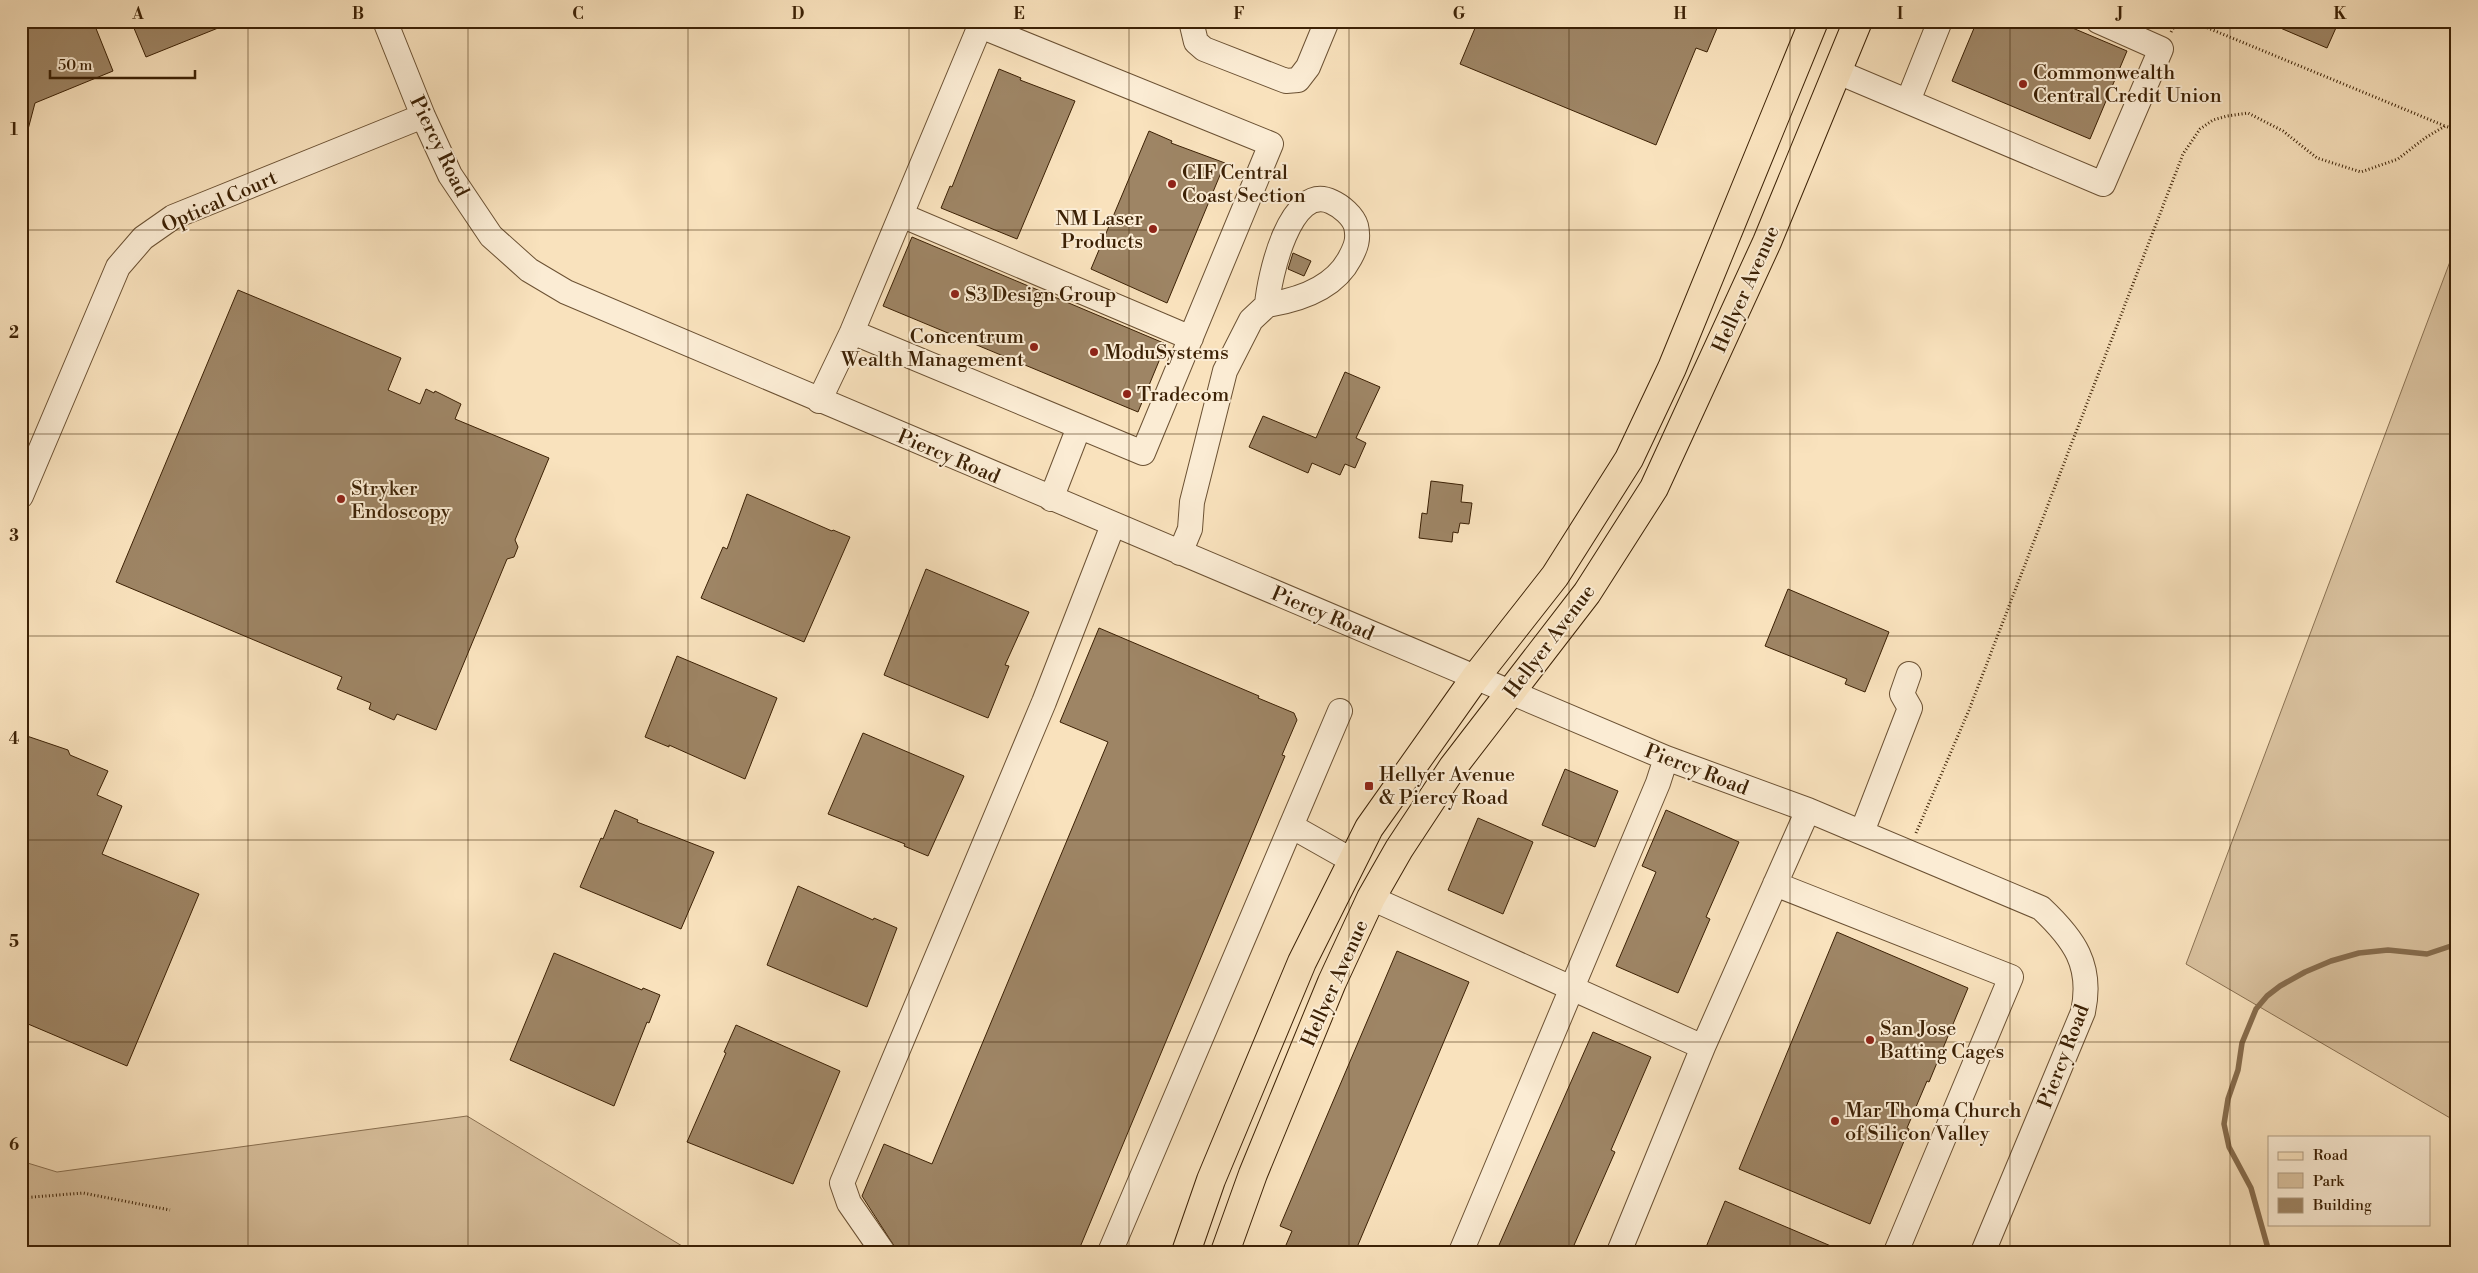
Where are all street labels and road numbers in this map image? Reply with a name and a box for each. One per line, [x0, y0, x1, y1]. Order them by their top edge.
street label: Piercy Road [404, 92, 474, 202]
street label: Optical Court [158, 166, 281, 239]
street label: Hellyer Avenue [1707, 222, 1785, 357]
street label: Piercy Road [893, 425, 1004, 490]
street label: Hellyer Avenue [1499, 580, 1601, 704]
street label: Piercy Road [1267, 582, 1378, 647]
street label: Piercy Road [1641, 739, 1752, 802]
street label: Hellyer Avenue [1296, 916, 1374, 1051]
street label: Piercy Road [2033, 1001, 2096, 1112]

